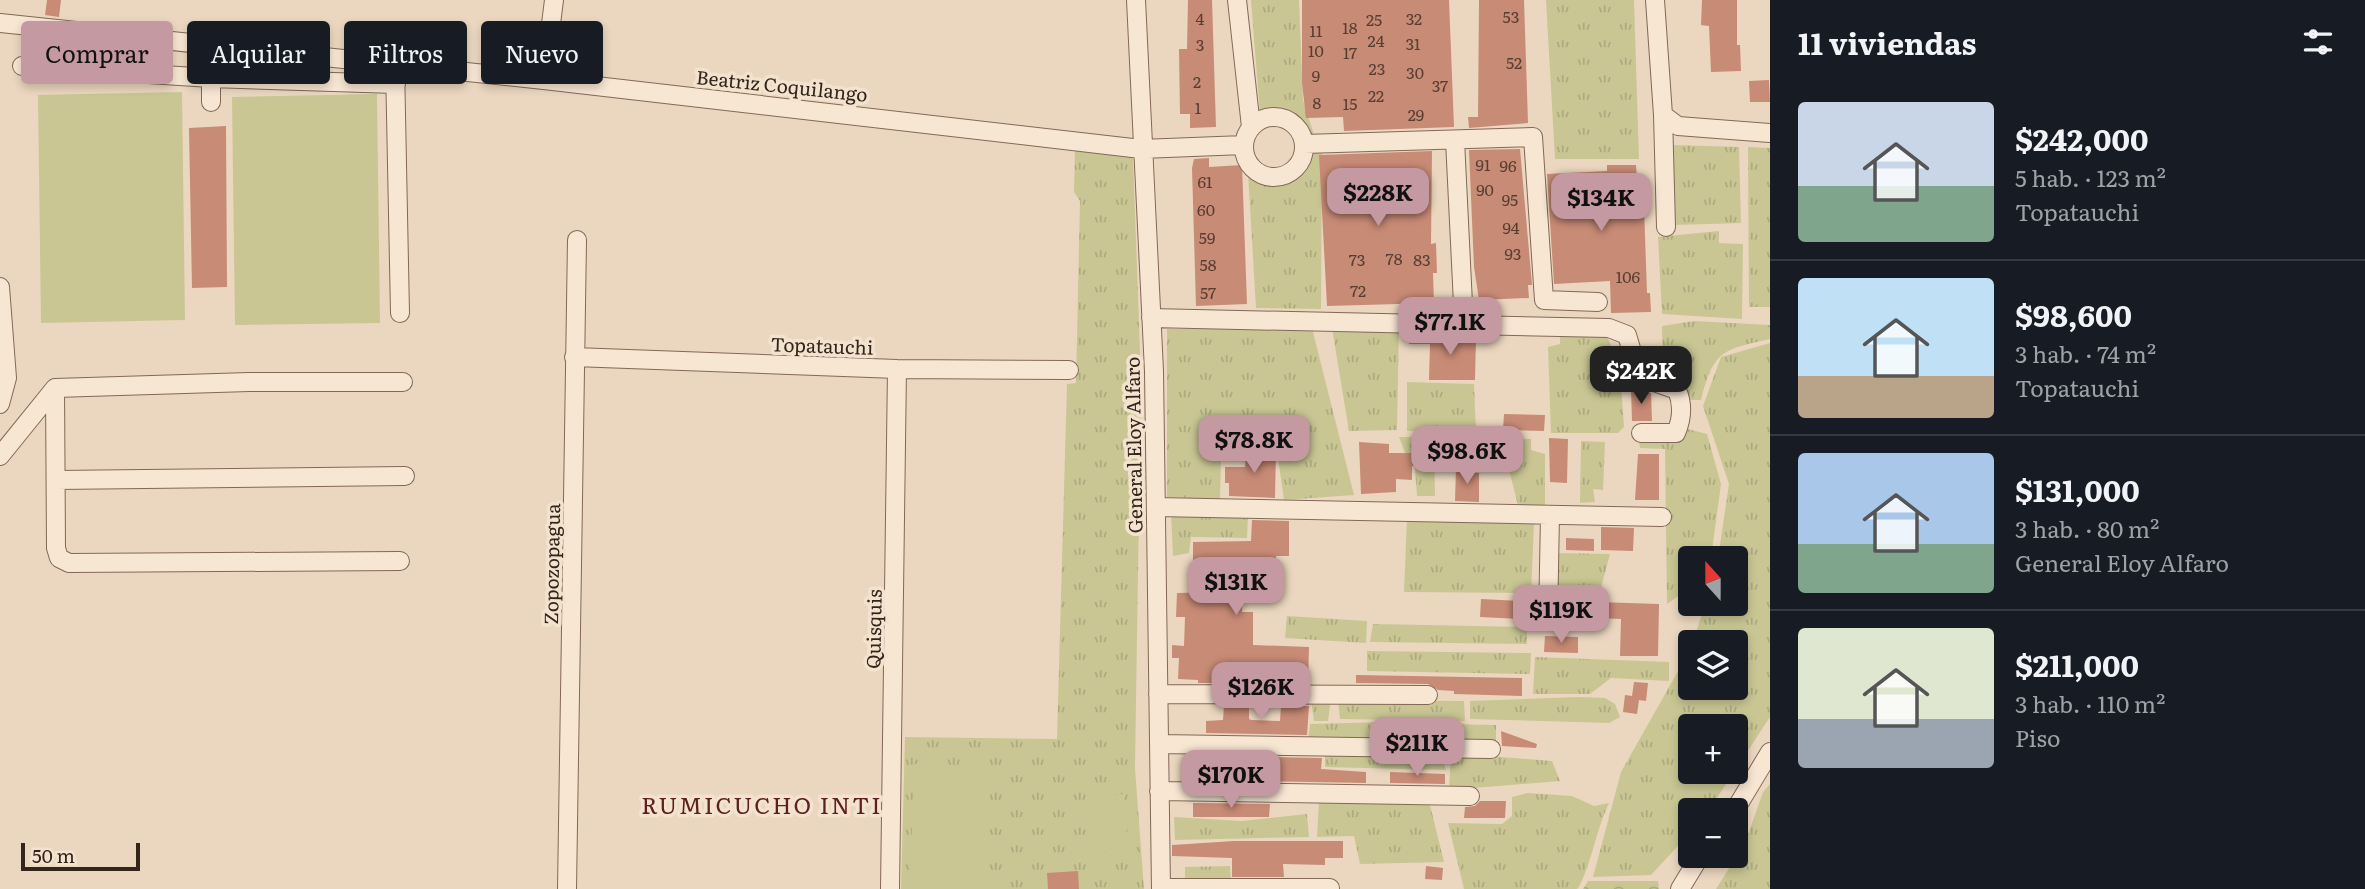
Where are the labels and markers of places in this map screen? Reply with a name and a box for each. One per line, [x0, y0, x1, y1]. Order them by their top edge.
pin: $228K [1329, 168, 1427, 228]
pin: $134K [1552, 174, 1650, 233]
pin: $77.1K [1393, 298, 1507, 357]
pin: $242K [1592, 346, 1690, 406]
pin: $78.8K [1197, 416, 1311, 475]
pin: $98.6K [1410, 426, 1524, 486]
pin: $131K [1187, 558, 1285, 617]
pin: $119K [1512, 586, 1610, 645]
pin: $126K [1212, 662, 1310, 722]
pin: $211K [1368, 718, 1466, 778]
pin: $170K [1182, 750, 1280, 810]

